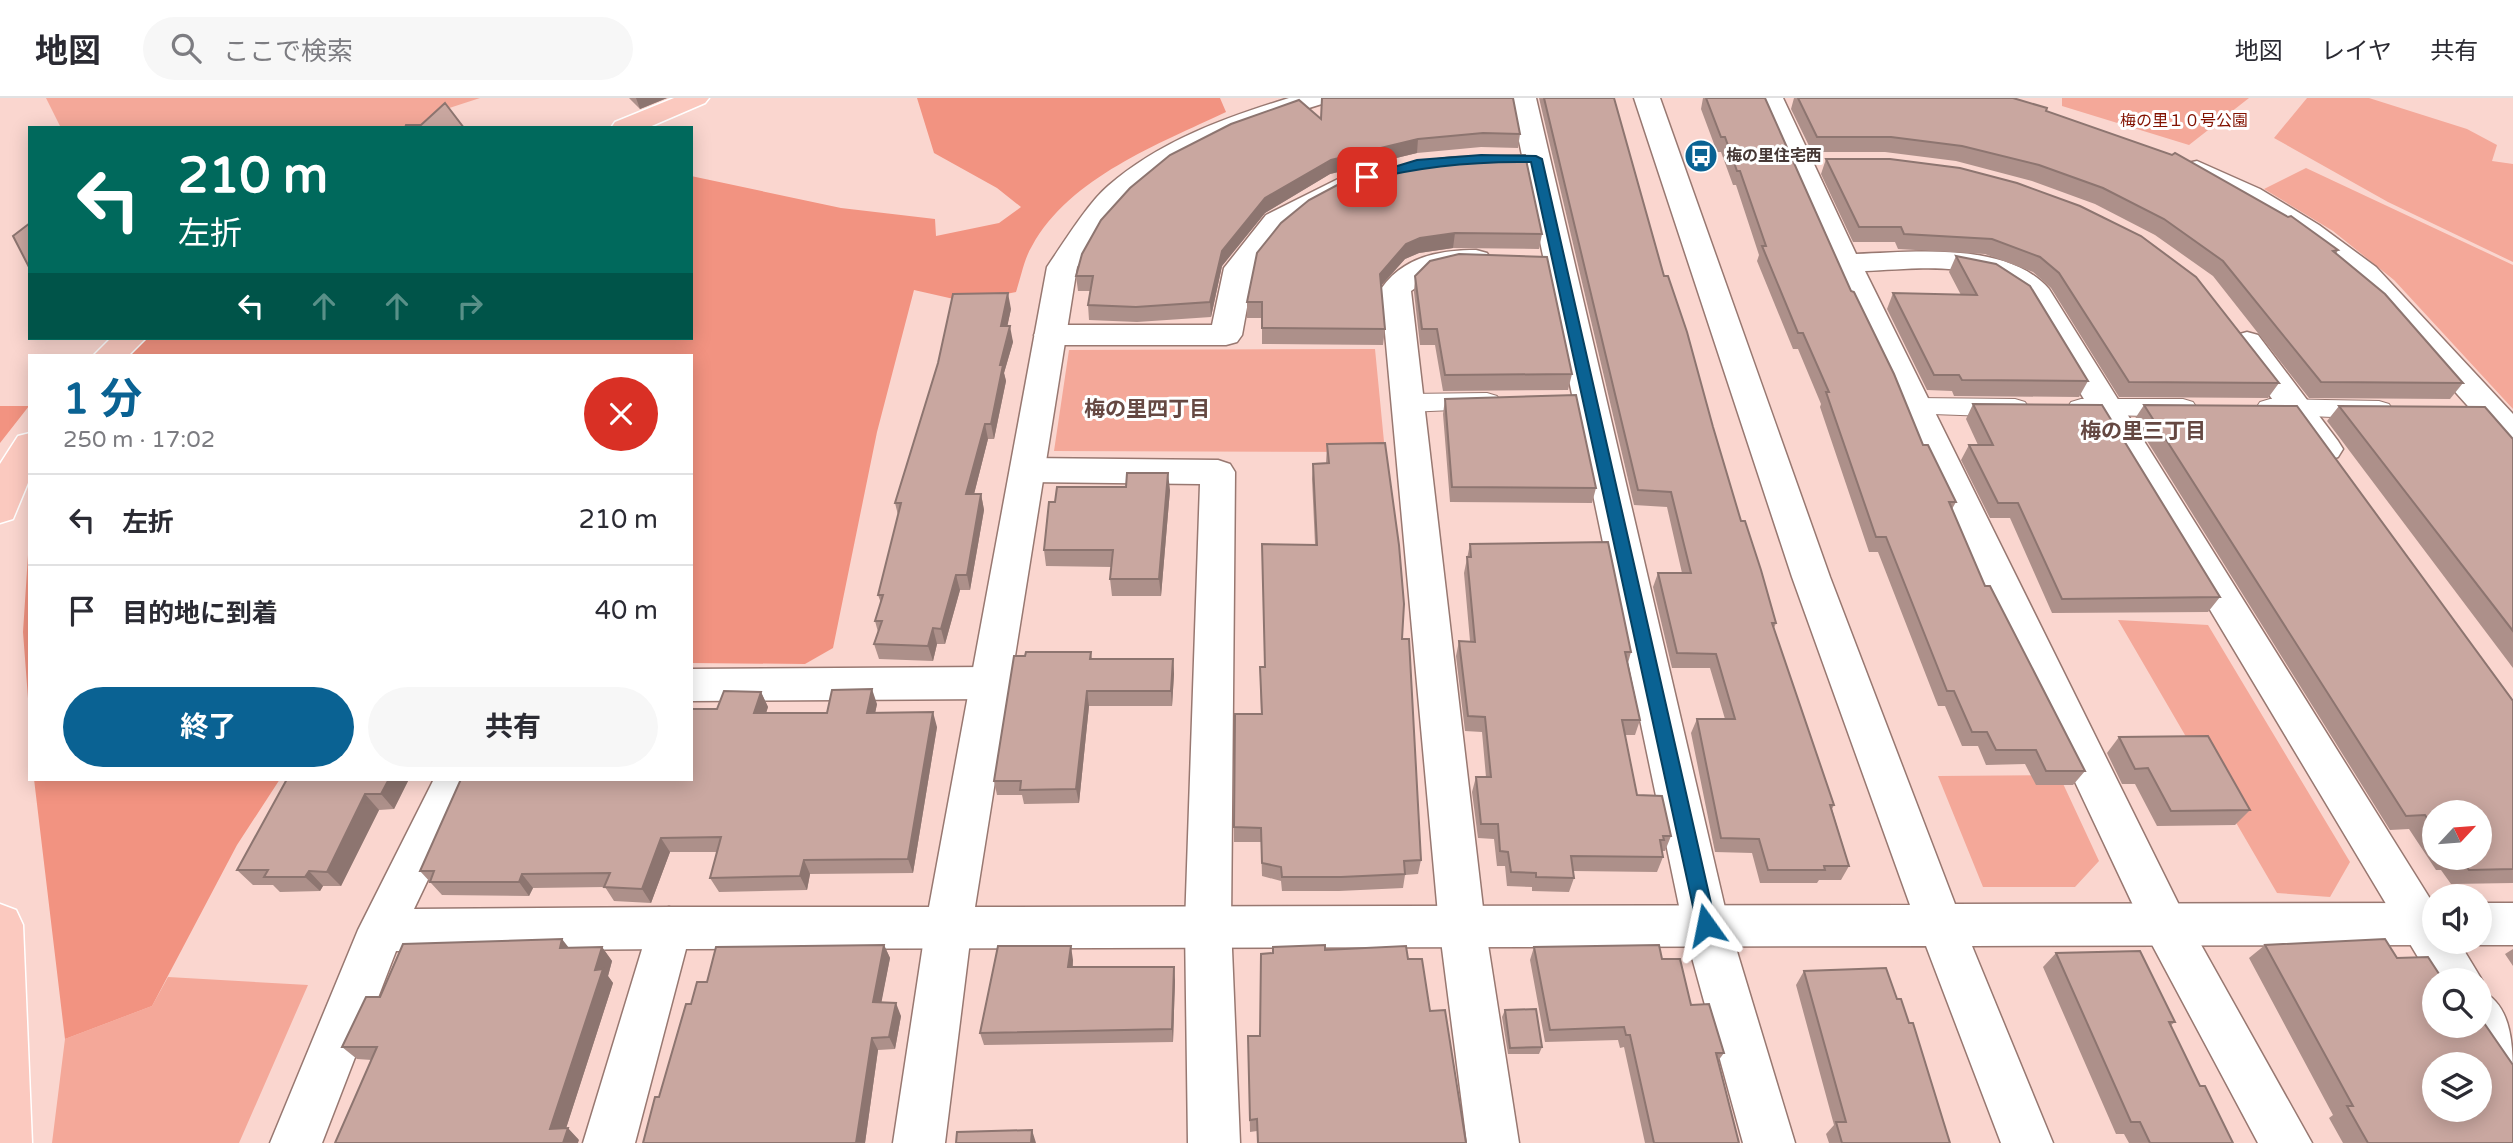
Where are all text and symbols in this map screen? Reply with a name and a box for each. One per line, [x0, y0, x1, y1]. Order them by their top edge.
search box [143, 17, 633, 80]
icon: search [167, 29, 205, 67]
text: 地図 [35, 32, 101, 71]
text: ここで検索 [223, 36, 353, 67]
text: 地図 [2235, 37, 2283, 66]
text: レイヤ [2321, 37, 2392, 66]
text: 共有 [2430, 37, 2478, 66]
park label: 梅の里１０号公園 [2120, 111, 2248, 131]
bus stop icon: 梅の里住宅西 [1682, 137, 1720, 175]
place label: 梅の里住宅西 [1726, 146, 1822, 166]
text: 210 m [178, 147, 328, 206]
pin [1337, 147, 1397, 207]
icon: left [63, 154, 154, 245]
icon: arrive [1348, 158, 1386, 196]
text: 左折 [178, 215, 242, 253]
icon: left [232, 287, 270, 325]
icon: ahead [305, 287, 343, 325]
icon: ahead [378, 287, 416, 325]
icon: right [451, 287, 489, 325]
text: 1 分 [63, 374, 142, 425]
button: close [584, 377, 658, 451]
district label: 梅の里四丁目 [1084, 397, 1210, 422]
district label: 梅の里三丁目 [2080, 419, 2206, 444]
text: 250 m · 17:02 [63, 426, 215, 454]
icon: left [63, 501, 101, 539]
text: 210 m [578, 504, 658, 535]
text: 左折 [122, 507, 174, 538]
icon: arrive [63, 592, 101, 630]
text: 40 m [595, 595, 658, 626]
text: 目的地に到着 [122, 598, 278, 629]
button: 終了 [63, 687, 354, 767]
button: 共有 [368, 687, 658, 767]
north arrow [2422, 800, 2492, 870]
map controls [2422, 800, 2492, 1122]
button: sound [2422, 884, 2492, 954]
position arrow [1669, 888, 1743, 962]
button: search [2422, 968, 2492, 1038]
button: layers [2422, 1052, 2492, 1122]

